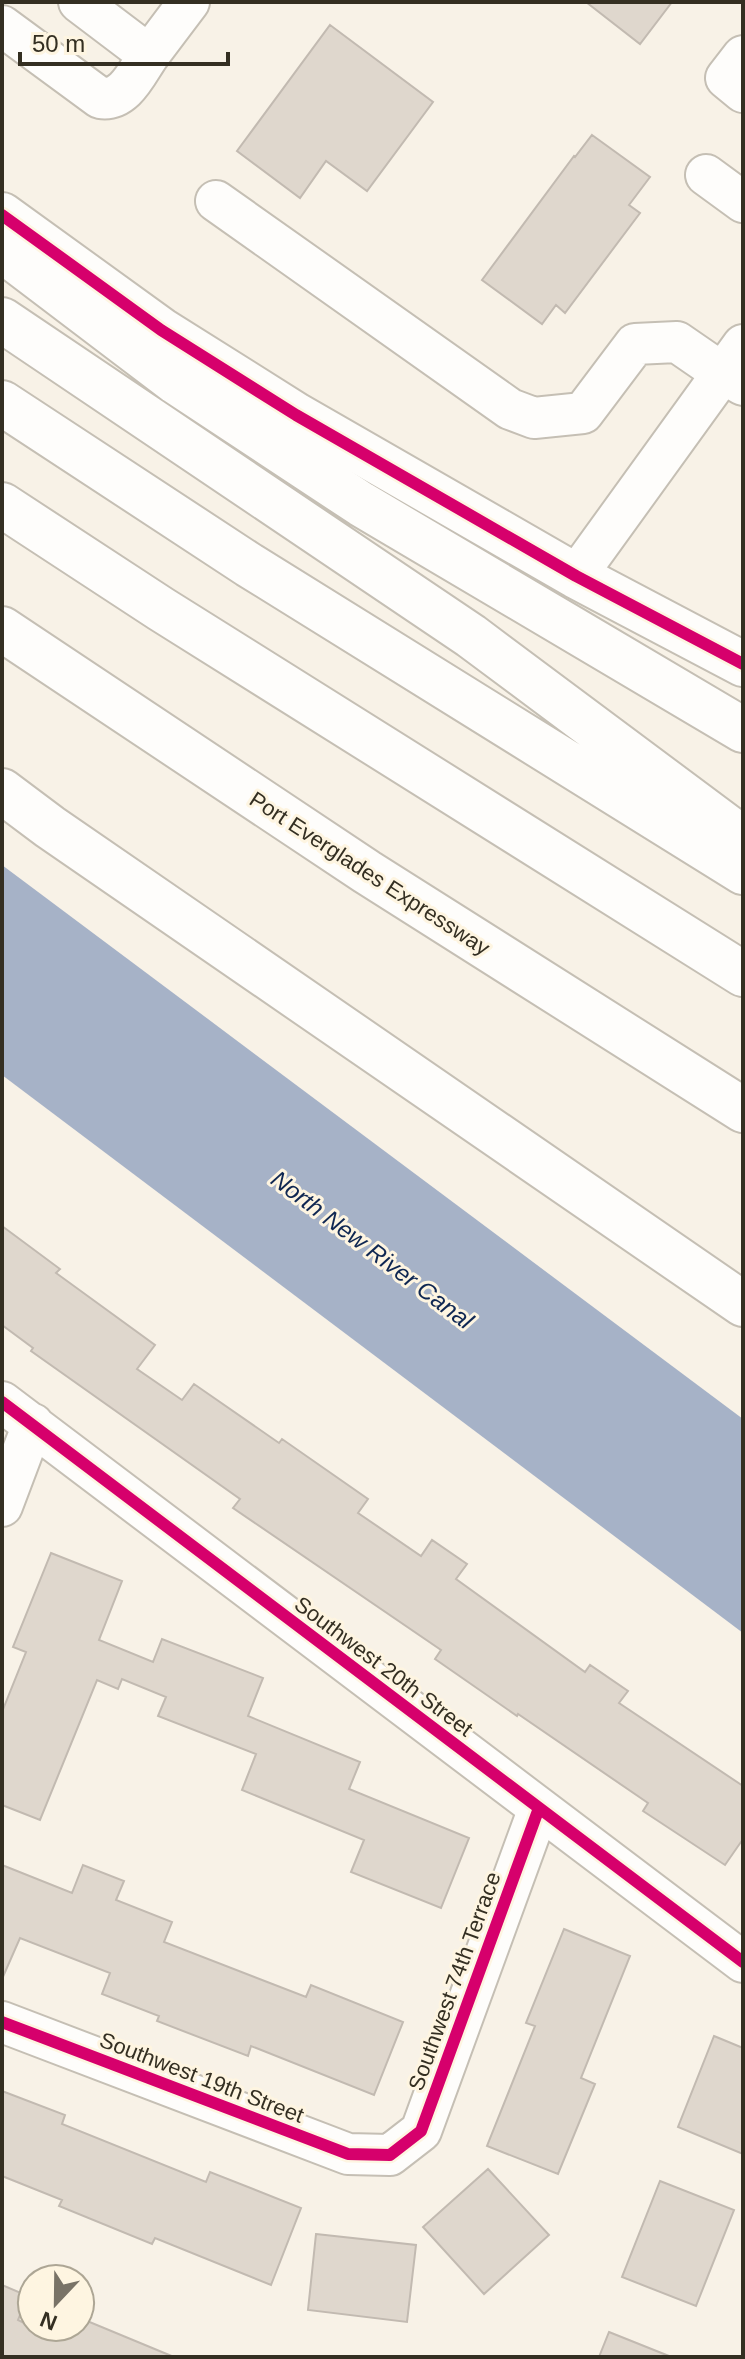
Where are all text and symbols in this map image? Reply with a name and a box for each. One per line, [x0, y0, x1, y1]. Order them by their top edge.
scale bar [20, 16, 228, 66]
text: 50 m [32, 30, 85, 57]
street label: Port Everglades Expressway [245, 786, 494, 960]
water label: North New River Canal [266, 1165, 479, 1335]
street label: Southwest 20th Street [290, 1591, 478, 1742]
street label: Southwest 74th Terrace [403, 1868, 506, 2094]
street label: Southwest 19th Street [96, 2027, 307, 2128]
north arrow [16, 2263, 96, 2343]
text: N [37, 2307, 61, 2336]

